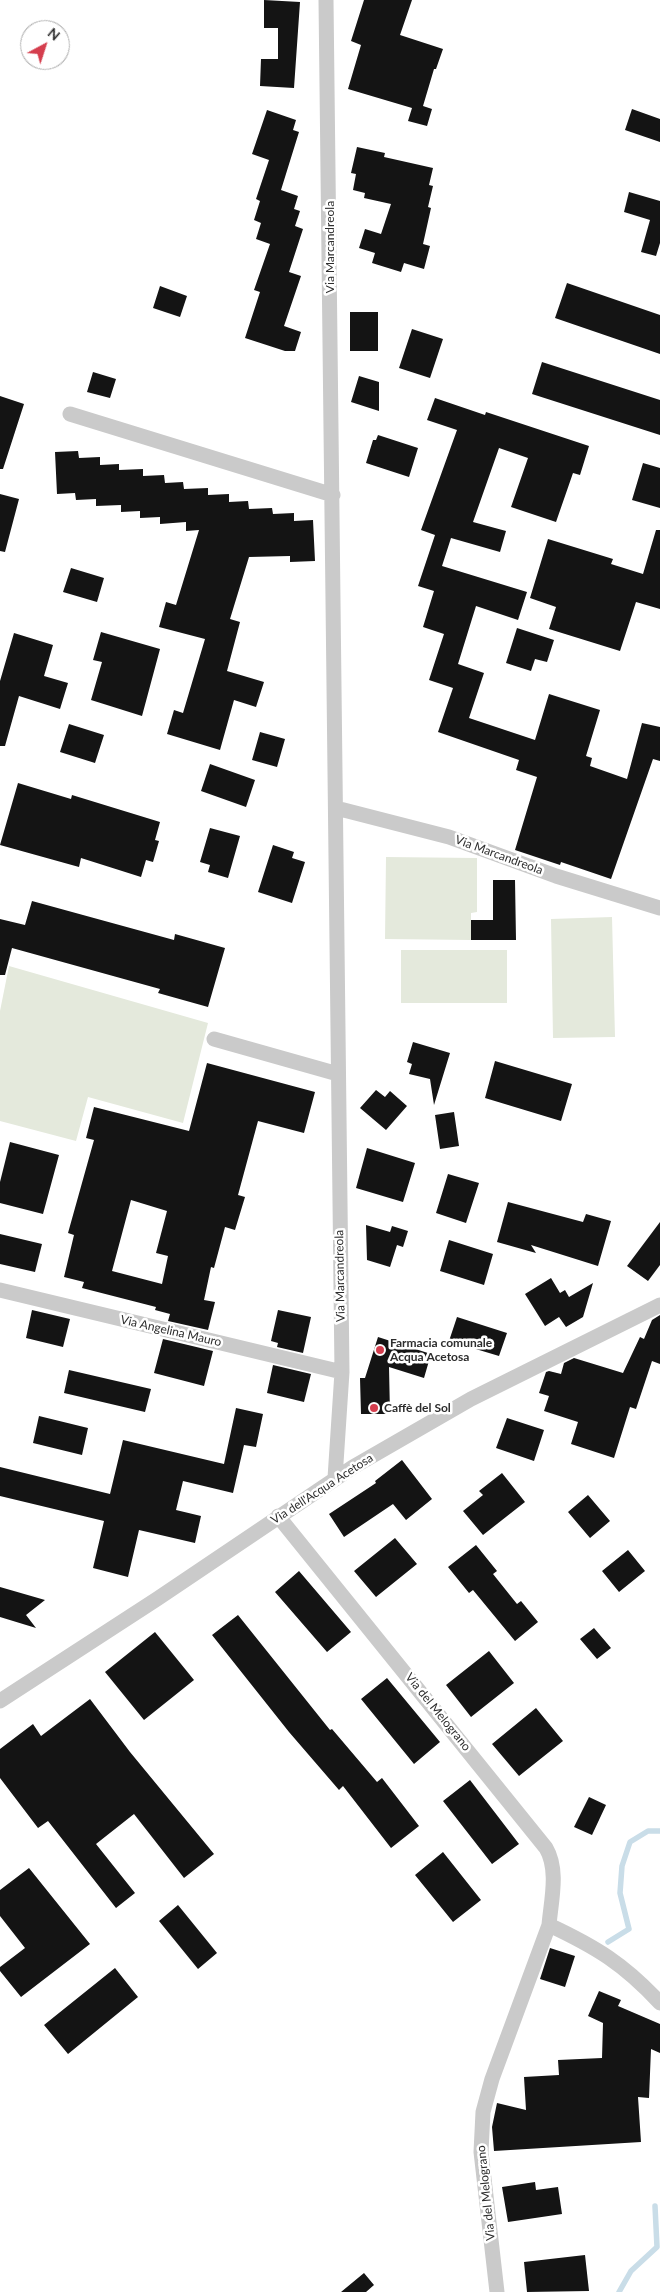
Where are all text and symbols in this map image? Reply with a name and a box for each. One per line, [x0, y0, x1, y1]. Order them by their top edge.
north arrow [20, 20, 70, 70]
text: N [45, 24, 64, 44]
street label: Via Marcandreola [323, 201, 337, 293]
street label: Via Marcandreola [453, 832, 545, 878]
street label: Via Marcandreola [332, 1230, 348, 1322]
street label: Via Angelina Mauro [119, 1312, 223, 1350]
place label: Farmacia comunale Acqua Acetosa [390, 1336, 492, 1364]
marker: Farmacia comunale Acqua Acetosa [374, 1344, 386, 1356]
place label: Caffè del Sol [384, 1401, 451, 1415]
marker: Caffè del Sol [368, 1402, 380, 1414]
street label: Via dell'Acqua Acetosa [268, 1451, 376, 1527]
street label: Via del Melograno [402, 1670, 474, 1754]
street label: Via del Melograno [474, 2145, 498, 2241]

